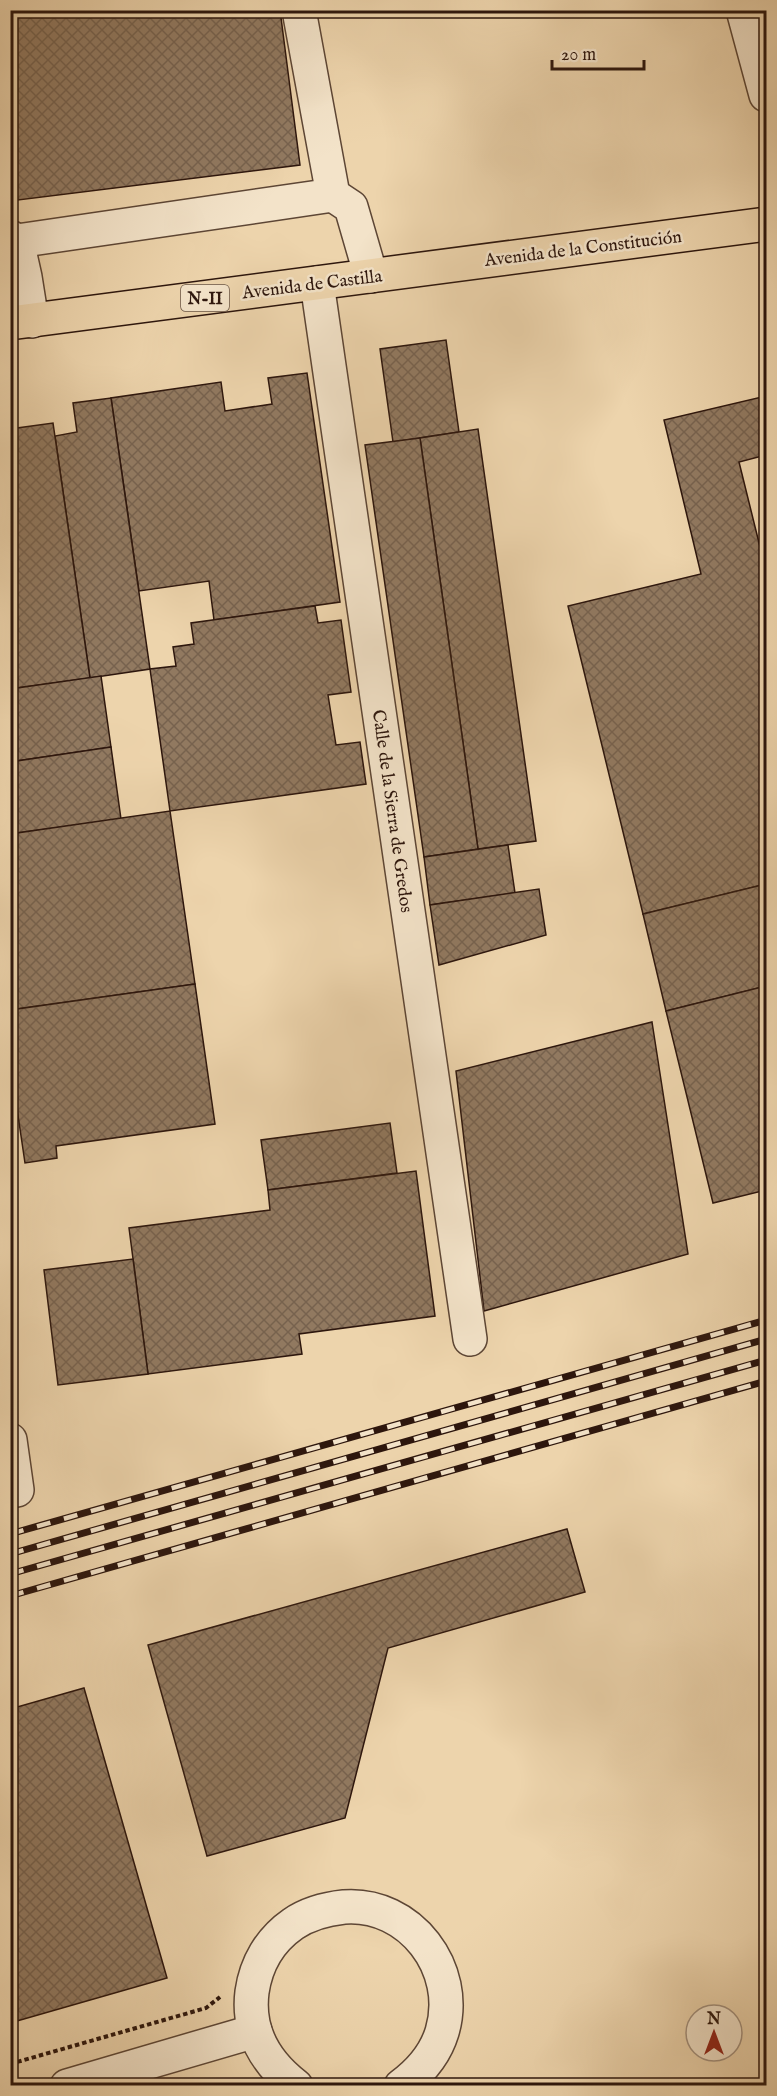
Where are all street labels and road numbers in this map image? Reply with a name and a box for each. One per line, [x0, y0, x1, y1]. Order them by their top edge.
street label: Avenida de la Constitución [482, 226, 684, 273]
street label: Avenida de Castilla [240, 265, 384, 306]
road number: N-II [181, 285, 229, 311]
street label: Calle de la Sierra de Gredos [366, 708, 417, 914]

